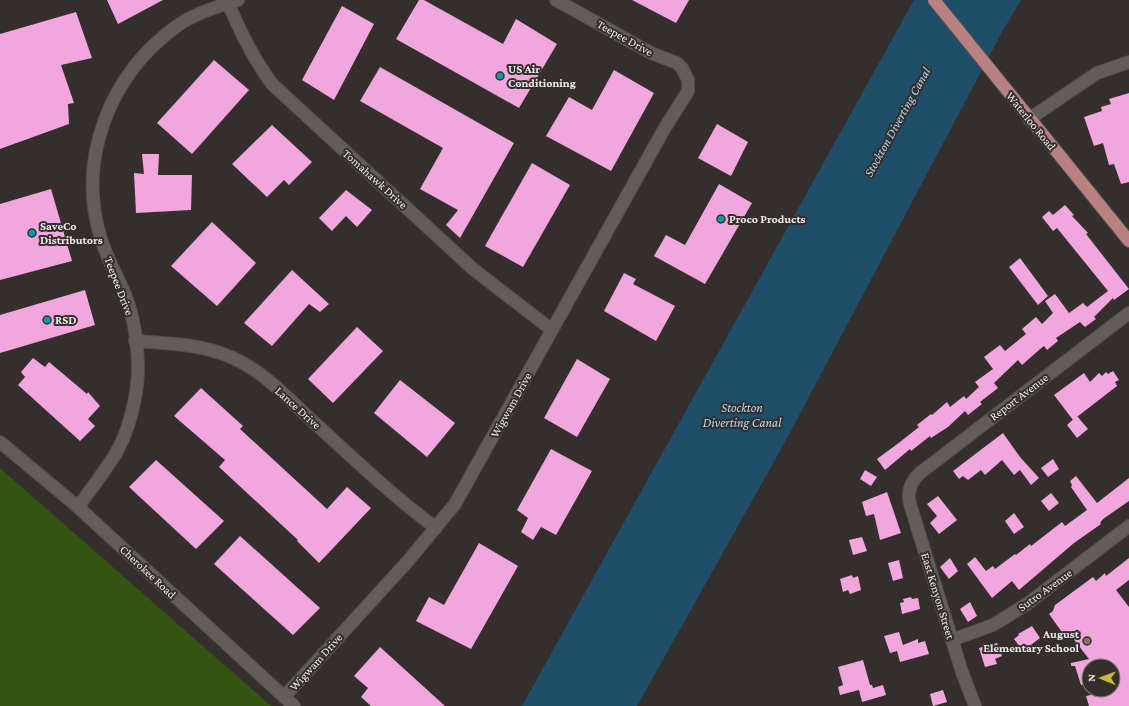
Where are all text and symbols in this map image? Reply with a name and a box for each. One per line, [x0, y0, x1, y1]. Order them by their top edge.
street label: Teepee Drive [595, 17, 655, 59]
place label: US Air Conditioning [508, 62, 576, 90]
water label: Stockton Diverting Canal [861, 64, 934, 179]
marker: US Air Conditioning [495, 71, 505, 81]
street label: Waterloo Road [1003, 89, 1059, 154]
street label: Tomahawk Drive [340, 146, 410, 212]
place label: Proco Products [729, 212, 806, 226]
marker: Proco Products [716, 214, 726, 224]
place label: SaveCo Distributors [40, 219, 103, 247]
marker: SaveCo Distributors [27, 228, 37, 238]
street label: Teepee Drive [101, 255, 137, 317]
place label: RSD [55, 313, 76, 327]
marker: RSD [42, 315, 52, 325]
street label: Wigwam Drive [487, 370, 535, 440]
street label: Report Avenue [987, 370, 1051, 424]
street label: Lance Drive [272, 384, 324, 432]
water label: Stockton Diverting Canal [703, 400, 782, 430]
street label: Cherokee Road [117, 542, 179, 602]
street label: East Kenyon Street [918, 551, 958, 642]
street label: Sutro Avenue [1015, 566, 1075, 614]
place label: August Elementary School [983, 627, 1080, 655]
street label: Wigwam Drive [287, 631, 345, 693]
marker: August Elementary School [1082, 636, 1092, 646]
north arrow [1081, 658, 1121, 698]
text: N [1085, 673, 1097, 682]

